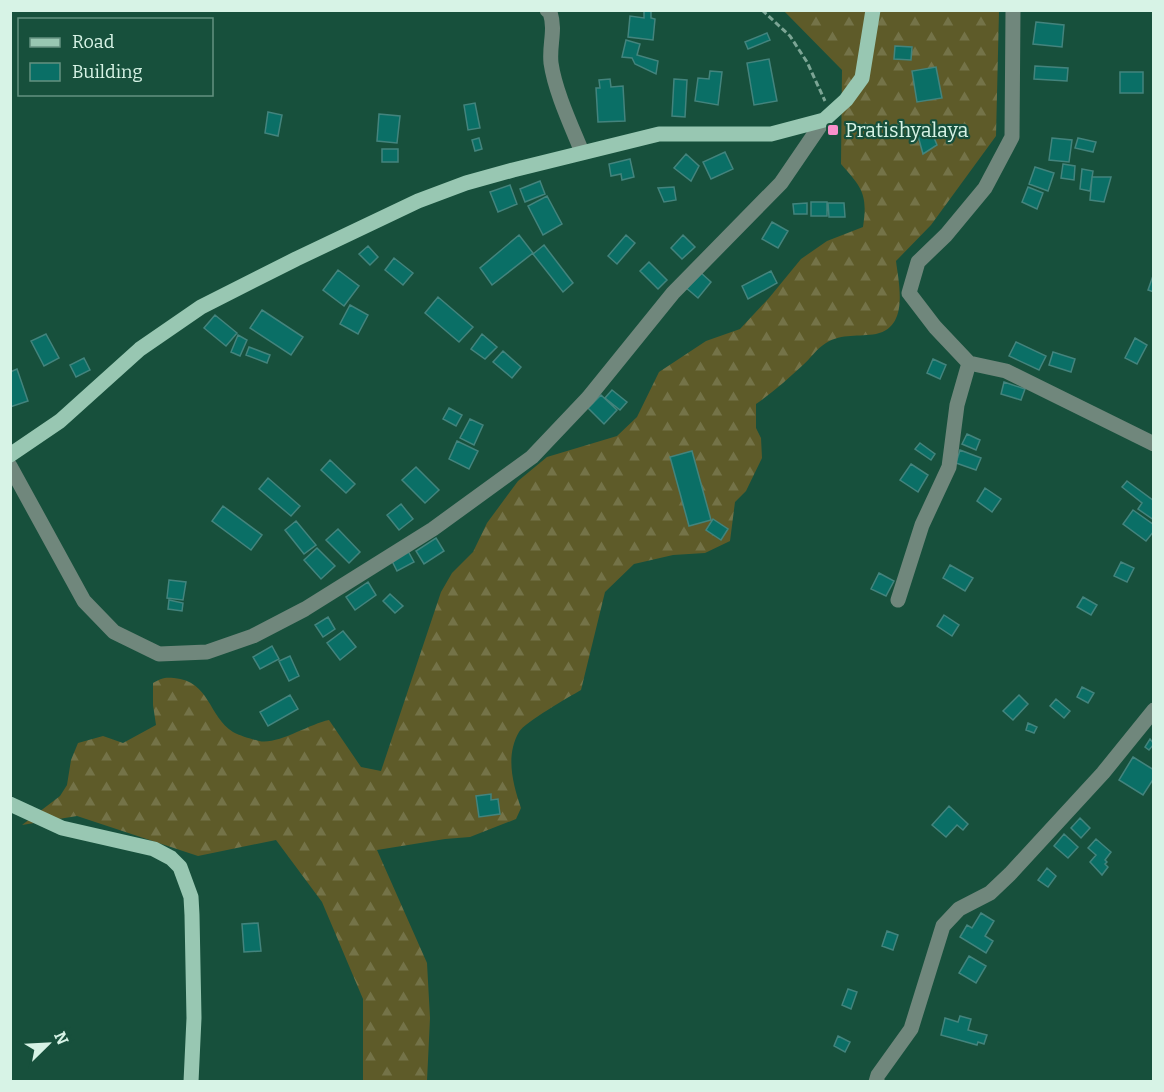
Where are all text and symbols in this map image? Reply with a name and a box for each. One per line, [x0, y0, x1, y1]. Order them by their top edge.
legend [18, 18, 213, 96]
text: Road [72, 31, 115, 53]
text: Building [72, 61, 143, 83]
place label: Pratishyalaya [845, 118, 969, 142]
marker: Pratishyalaya [826, 123, 840, 137]
north arrow [18, 1014, 78, 1074]
text: N [50, 1029, 72, 1048]

